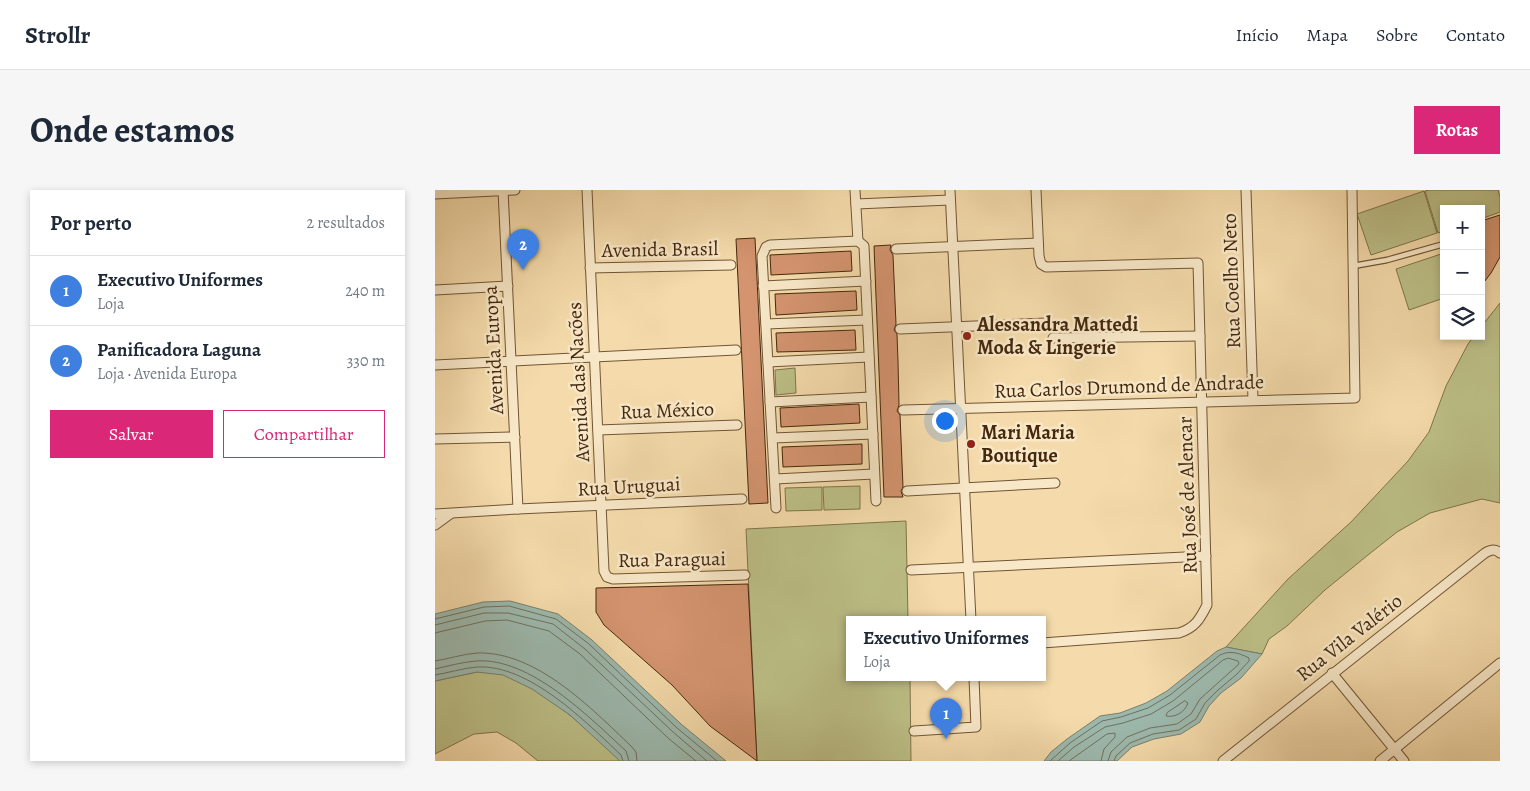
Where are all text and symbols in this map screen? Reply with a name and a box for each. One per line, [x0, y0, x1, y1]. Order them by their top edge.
text: Strollr [25, 19, 90, 51]
text: Início [1236, 23, 1279, 47]
text: Mapa [1307, 23, 1348, 47]
text: Sobre [1376, 23, 1418, 47]
text: Contato [1446, 23, 1505, 47]
text: Onde estamos [30, 106, 235, 154]
button: Rotas [1414, 106, 1500, 154]
map controls [1440, 205, 1485, 340]
button: + [1440, 205, 1485, 250]
text: Por perto [50, 209, 132, 237]
text: 2 resultados [306, 212, 385, 234]
street label: Rua Coelho Neto [1216, 213, 1247, 349]
pin: 2 [507, 229, 539, 270]
street label: Avenida Brasil [601, 235, 719, 264]
button: − [1440, 250, 1485, 295]
text: Executivo Uniformes [97, 267, 263, 293]
text: 1 [63, 280, 69, 302]
text: 240 m [345, 280, 385, 302]
street label: Avenida Europa [477, 284, 510, 416]
text: Loja [97, 293, 125, 315]
button: layers [1440, 295, 1485, 340]
street label: Avenida das Nacões [561, 301, 596, 464]
place label: Alessandra Mattedi Moda & Lingerie [976, 311, 1139, 361]
marker: Alessandra Mattedi Moda & Lingerie [961, 330, 973, 342]
text: Panificadora Laguna [97, 337, 261, 363]
text: 2 [62, 350, 70, 372]
text: 330 m [347, 350, 385, 372]
text: Loja · Avenida Europa [97, 363, 237, 385]
street label: Rua Carlos Drumond de Andrade [994, 368, 1264, 405]
street label: Rua México [620, 395, 715, 426]
your location [932, 408, 958, 434]
button: Salvar [50, 410, 213, 458]
button: Compartilhar [223, 410, 385, 458]
street label: Rua José de Alencar [1171, 416, 1204, 574]
place label: Mari Maria Boutique [981, 419, 1075, 469]
marker: Mari Maria Boutique [965, 438, 977, 450]
street label: Rua Uruguai [577, 470, 681, 503]
street label: Rua Paraguai [618, 545, 726, 574]
street label: Rua Vila Valério [1291, 587, 1408, 687]
popup [846, 616, 1046, 681]
text: Executivo Uniformes [863, 625, 1029, 651]
text: Loja [863, 651, 890, 673]
pin: 1 [930, 698, 962, 739]

